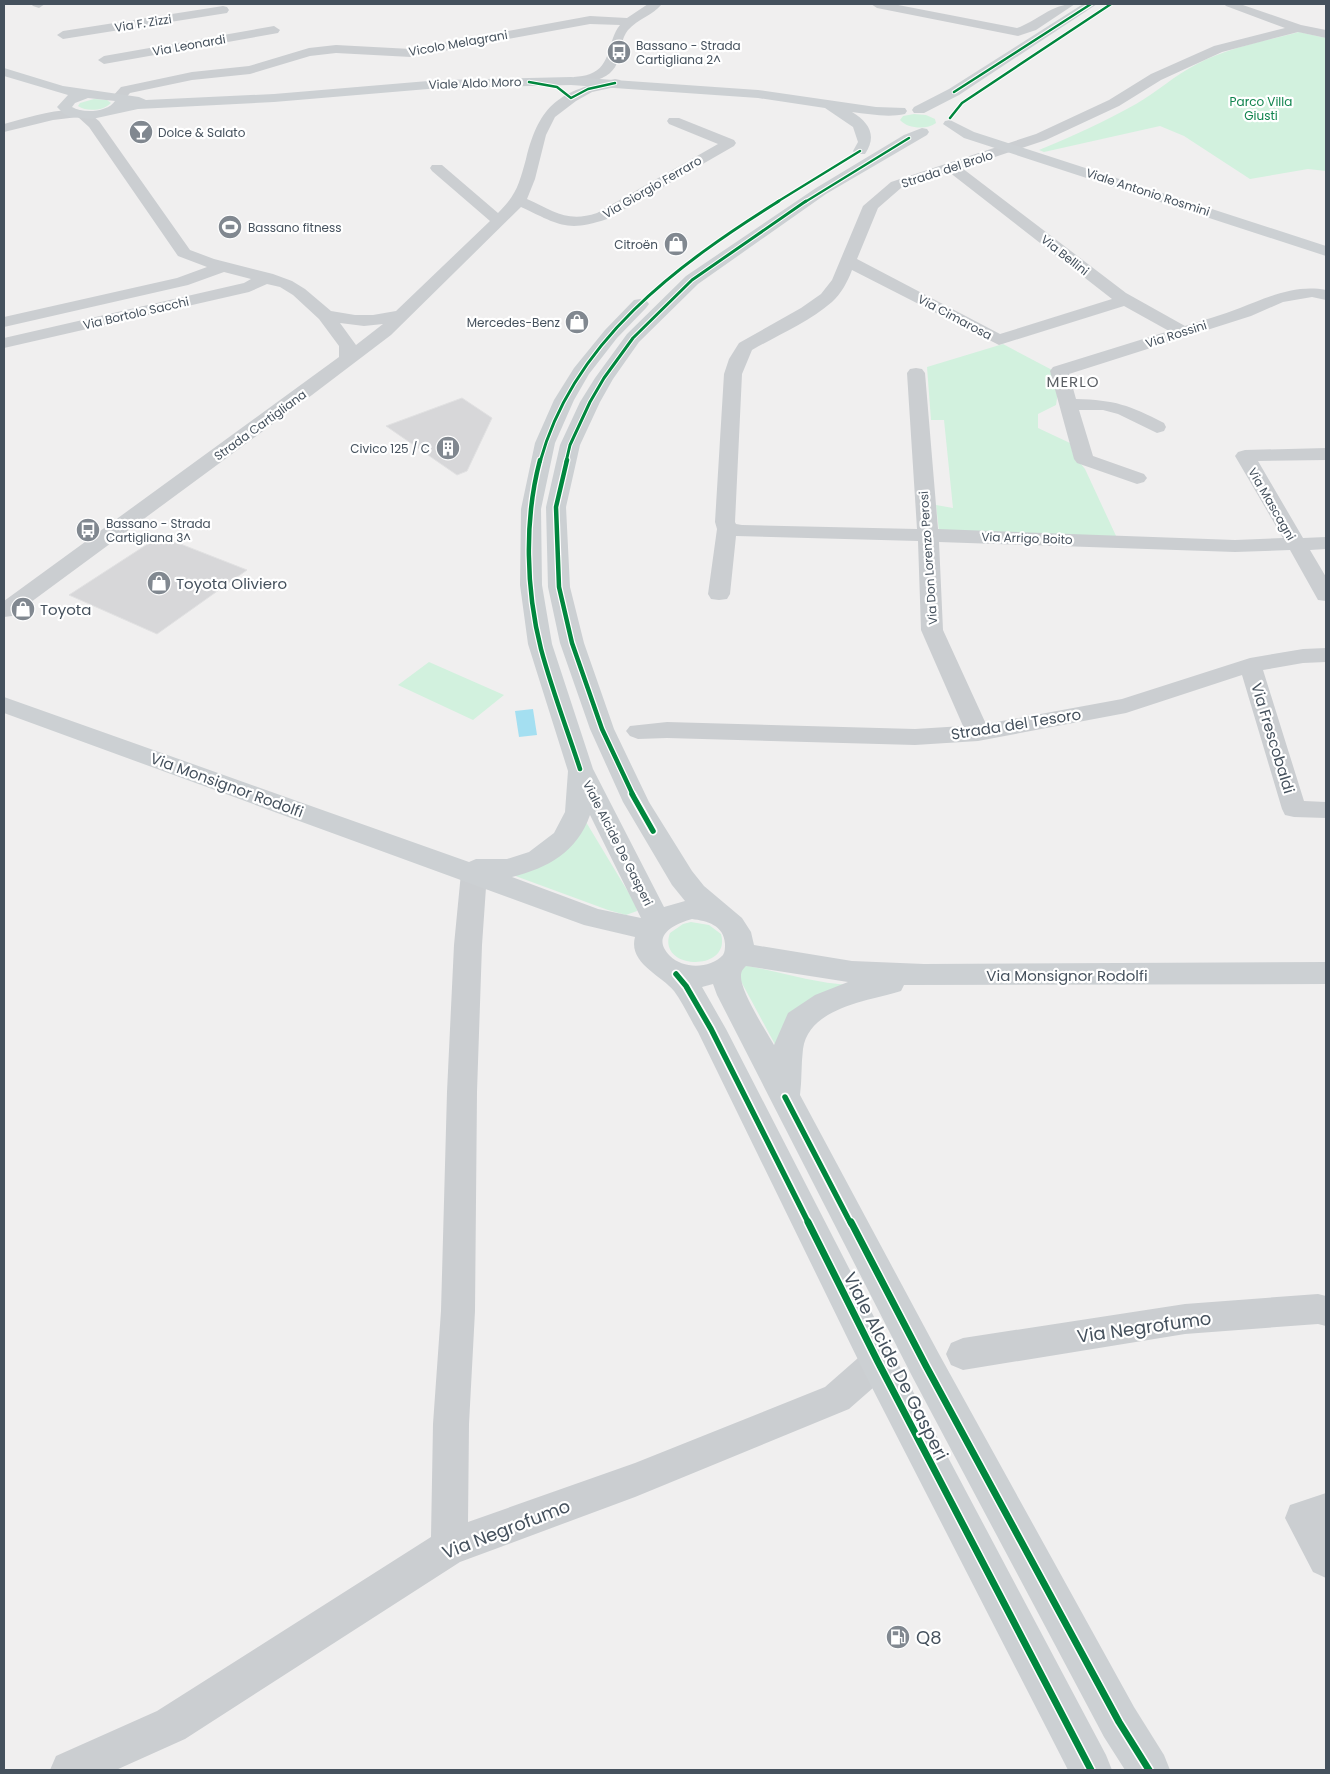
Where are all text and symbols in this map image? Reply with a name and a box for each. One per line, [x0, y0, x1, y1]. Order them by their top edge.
street label: Via F. Zizzi [113, 10, 173, 36]
street label: Vicolo Melagrani [407, 26, 509, 60]
street label: Via Leonardi [151, 30, 227, 60]
place label: Bassano - Strada Cartigliana 2^ [636, 37, 741, 68]
bus stop icon: Bassano - Strada Cartigliana 2^ [606, 39, 632, 65]
street label: Viale Aldo Moro [428, 73, 522, 93]
park label: Parco Villa Giusti [1230, 93, 1292, 124]
bar icon: Dolce & Salato [128, 119, 154, 145]
place label: Dolce & Salato [158, 124, 246, 141]
street label: Strada del Brolo [899, 146, 995, 192]
street label: Via Giorgio Ferraro [599, 152, 705, 222]
street label: Viale Antonio Rosmini [1084, 164, 1212, 220]
sports icon: Bassano fitness [217, 214, 243, 240]
place label: Bassano fitness [248, 219, 342, 236]
shop icon: Citroën [663, 231, 689, 257]
street label: Via Bellini [1037, 231, 1093, 279]
place label: Citroën [614, 236, 658, 253]
street label: Via Cimarosa [915, 290, 995, 344]
street label: Via Bortolo Sacchi [81, 293, 191, 333]
shop icon: Mercedes-Benz [564, 309, 590, 335]
place label: Mercedes-Benz [467, 314, 560, 331]
street label: Via Rossini [1143, 316, 1209, 352]
district label: MERLO [1046, 371, 1100, 392]
street label: Strada Cartigliana [210, 386, 310, 464]
building icon: Civico 125 / C [435, 435, 461, 461]
place label: Civico 125 / C [350, 440, 430, 457]
street label: Via Mascagni [1244, 465, 1300, 543]
street label: Via Don Lorenzo Perosi [915, 491, 941, 625]
place label: Bassano - Strada Cartigliana 3^ [106, 515, 211, 546]
bus stop icon: Bassano - Strada Cartigliana 3^ [75, 517, 101, 543]
street label: Via Arrigo Boito [981, 528, 1073, 548]
shop icon: Toyota Oliviero [146, 570, 172, 596]
place label: Toyota Oliviero [176, 573, 287, 594]
shop icon: Toyota [10, 596, 36, 622]
place label: Toyota [40, 599, 91, 620]
street label: Via Frescobaldi [1246, 680, 1300, 796]
street label: Strada del Tesoro [949, 703, 1083, 745]
street label: Via Monsignor Rodolfi [148, 748, 306, 822]
street label: Viale Alcide De Gasperi [579, 777, 657, 909]
street label: Via Monsignor Rodolfi [986, 965, 1148, 986]
street label: Viale Alcide De Gasperi [838, 1268, 954, 1464]
street label: Via Negrofumo [1075, 1305, 1213, 1349]
street label: Via Negrofumo [438, 1493, 574, 1565]
fuel station icon: Q8 [885, 1624, 911, 1650]
place label: Q8 [916, 1625, 942, 1650]

